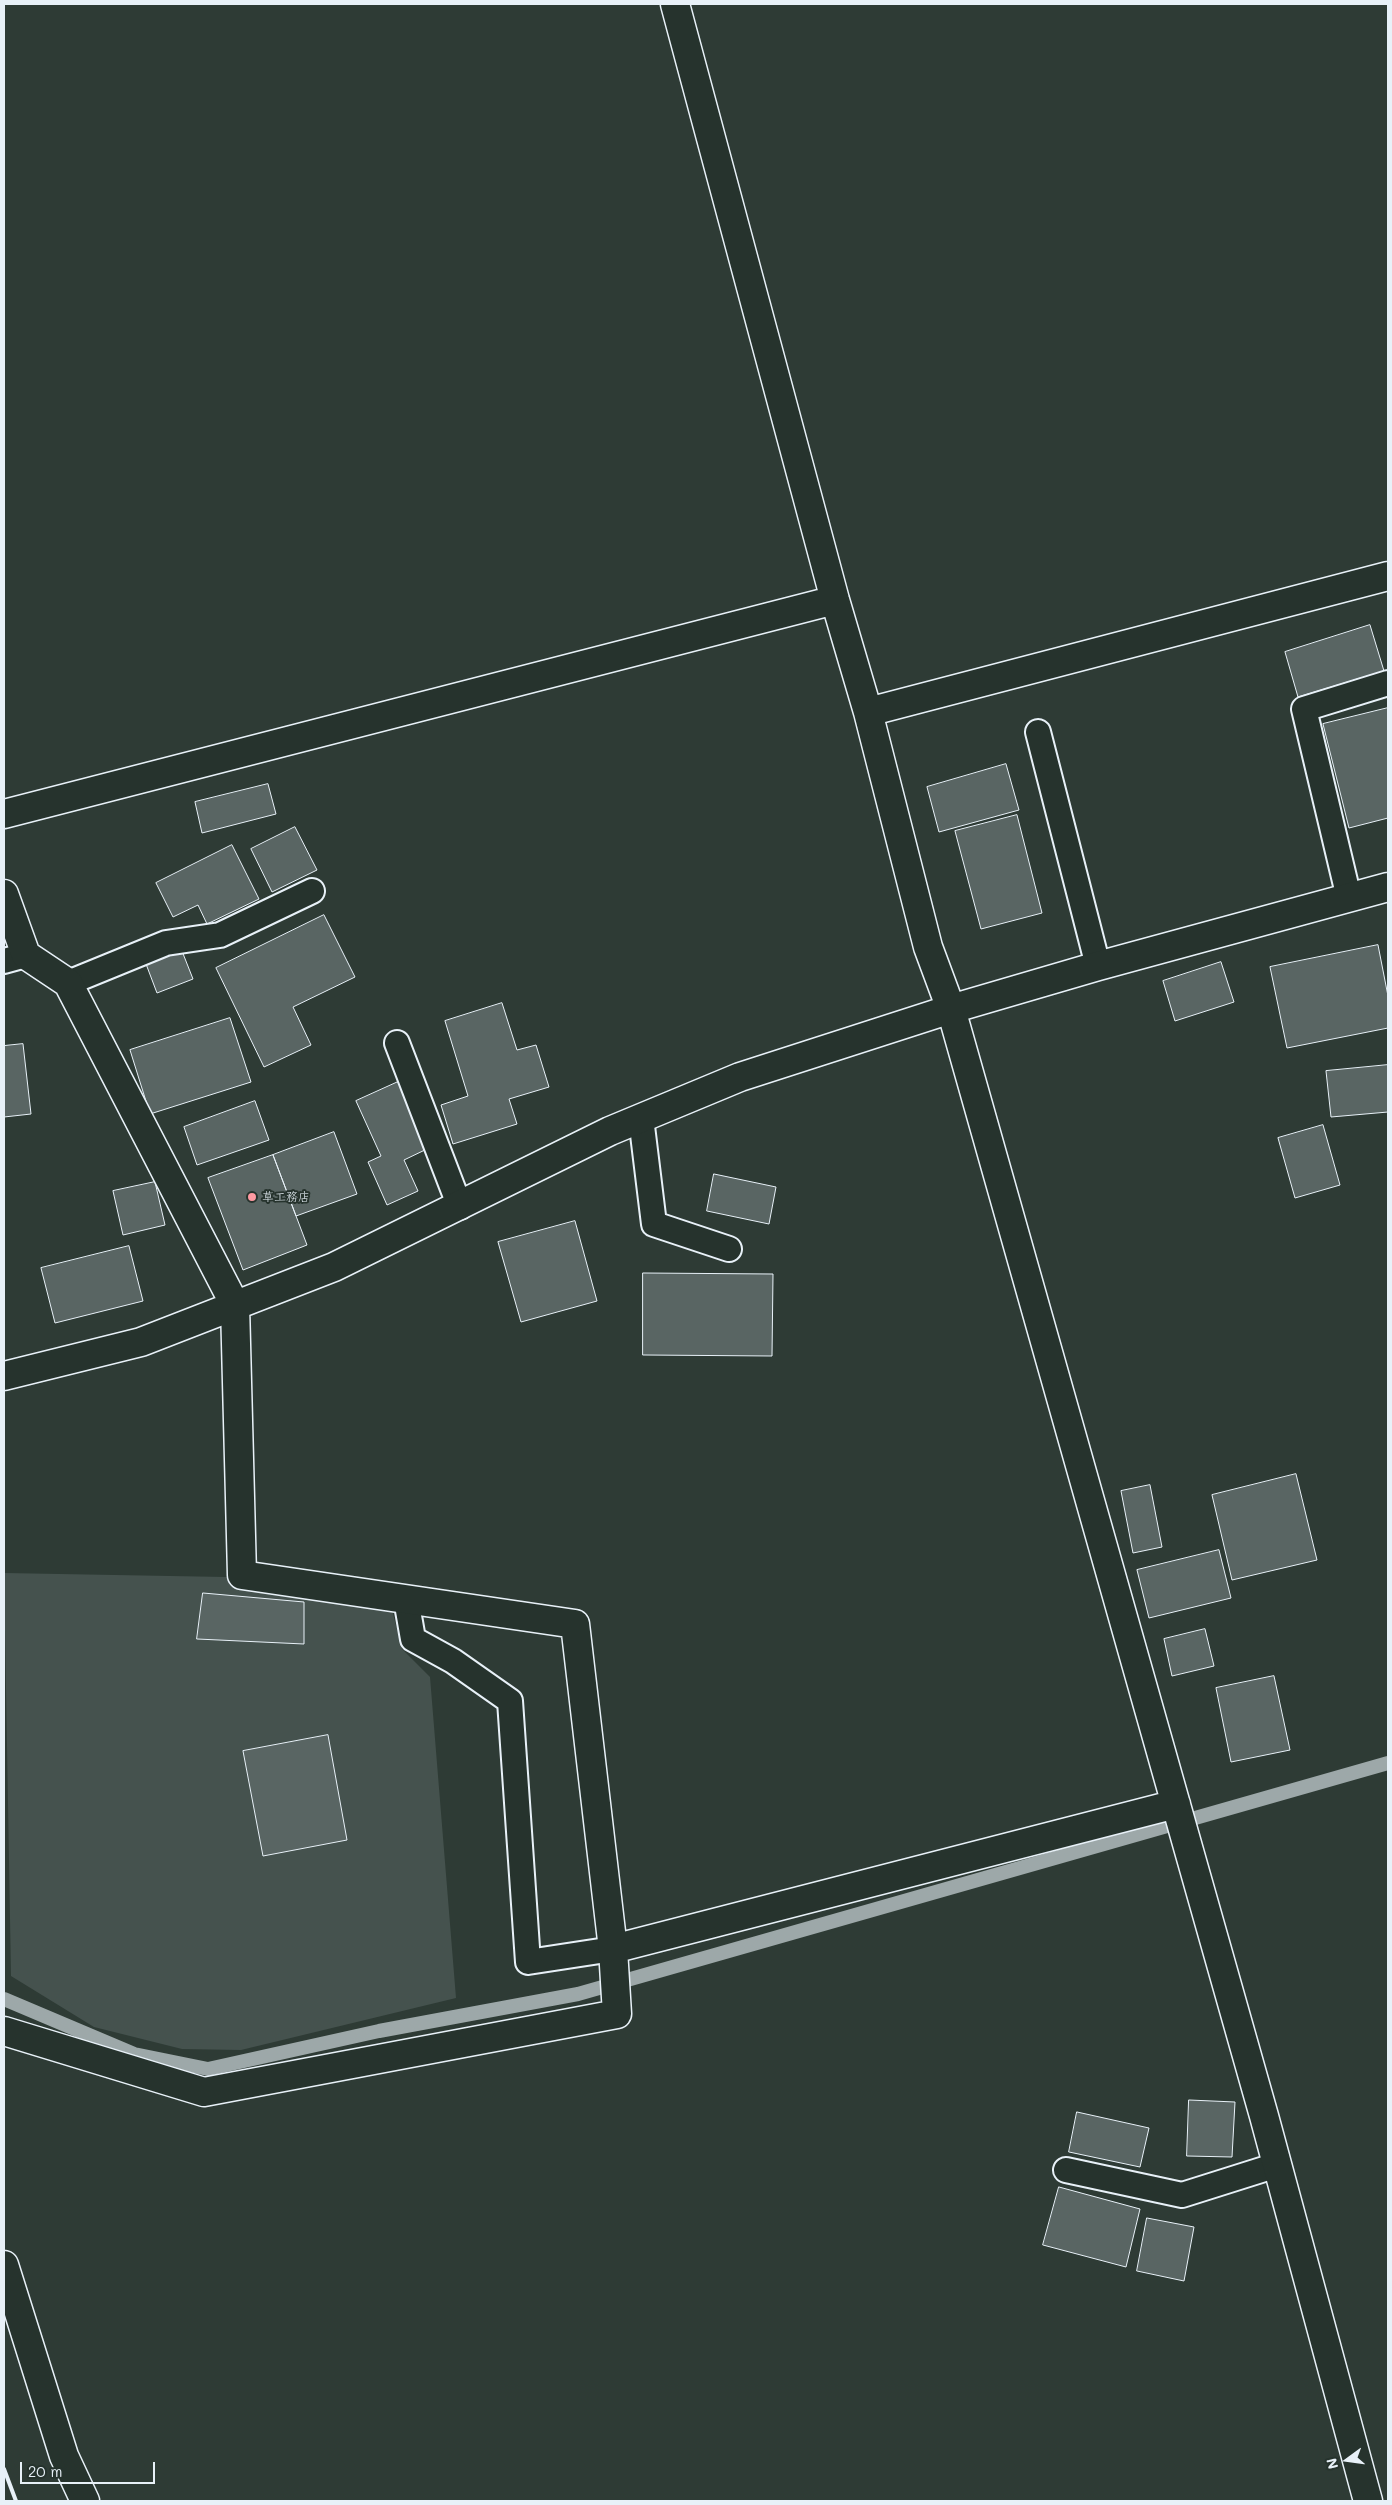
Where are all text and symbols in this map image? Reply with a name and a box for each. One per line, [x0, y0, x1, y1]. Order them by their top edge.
place label: 草工務店 [262, 1190, 310, 1204]
marker: 草工務店 [246, 1191, 258, 1203]
north arrow [1322, 2435, 1372, 2485]
scale bar [22, 2452, 158, 2484]
text: N [1321, 2456, 1342, 2471]
text: 20 m [28, 2461, 62, 2481]

